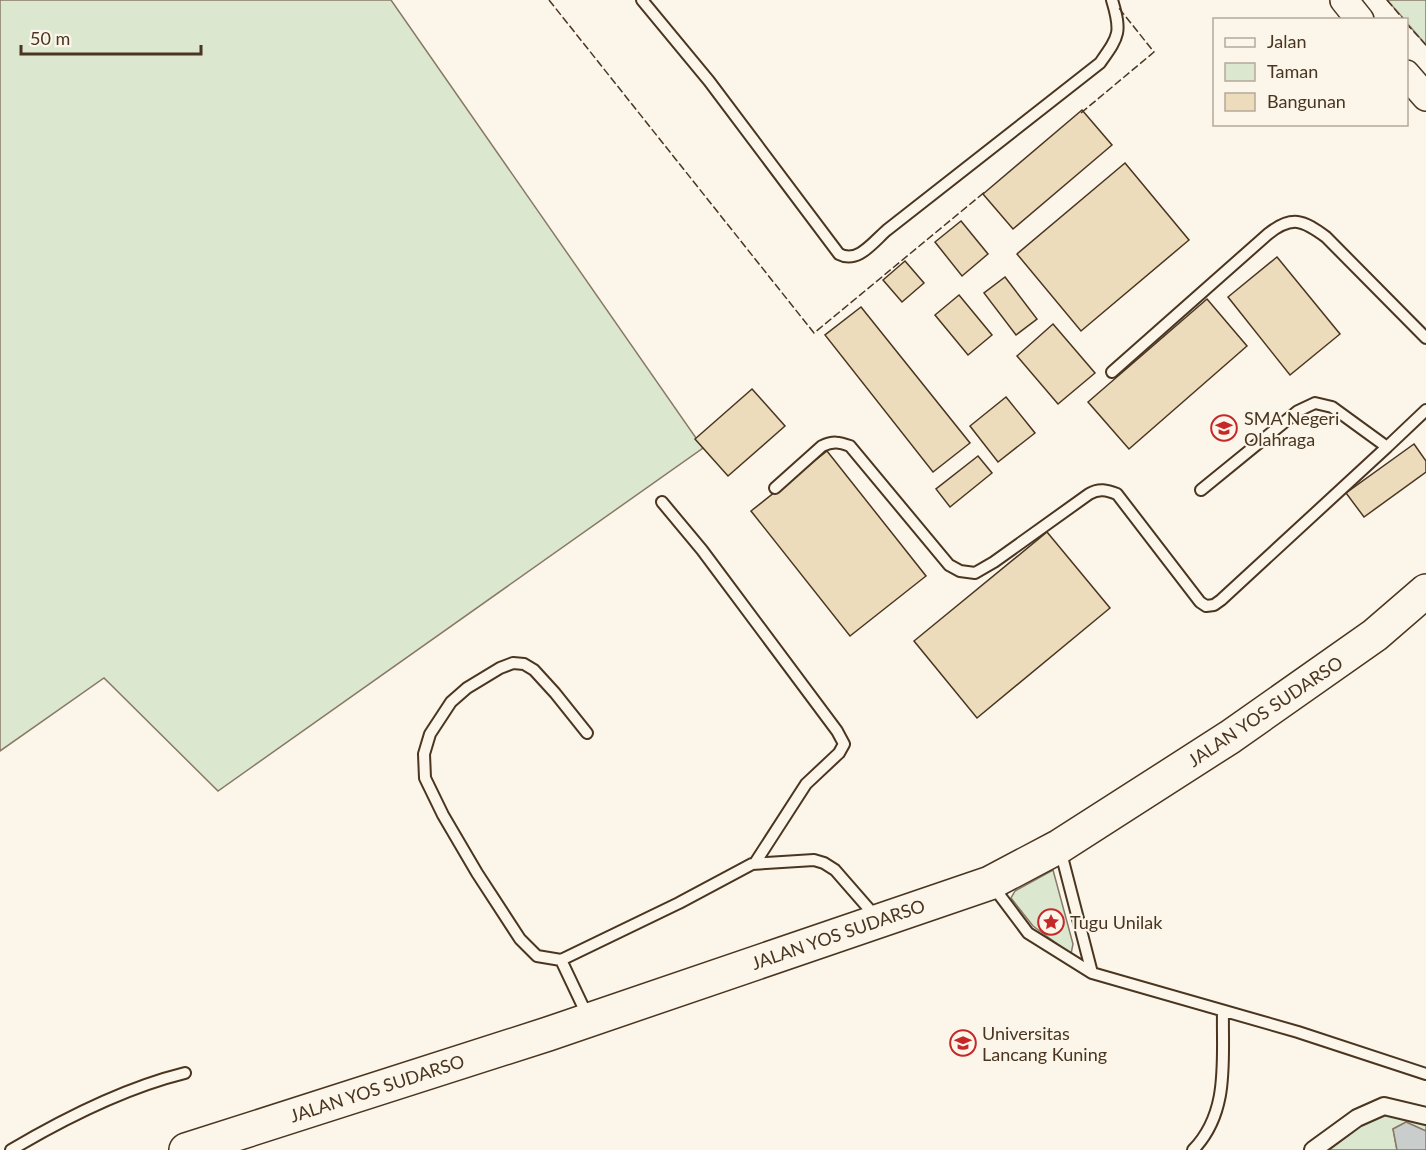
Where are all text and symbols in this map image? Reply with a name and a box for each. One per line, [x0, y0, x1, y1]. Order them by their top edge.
scale bar [21, 18, 201, 56]
legend [1213, 18, 1408, 126]
text: 50 m [30, 27, 70, 49]
text: Jalan [1267, 30, 1306, 52]
text: Taman [1267, 60, 1318, 82]
text: Bangunan [1267, 90, 1346, 112]
place label: SMA Negeri Olahraga [1244, 407, 1339, 450]
school or university icon: SMA Negeri Olahraga [1209, 413, 1239, 443]
street label: JALAN YOS SUDARSO [1183, 651, 1347, 771]
street label: JALAN YOS SUDARSO [748, 894, 928, 974]
place icon: Tugu Unilak [1036, 907, 1066, 937]
place label: Tugu Unilak [1070, 911, 1163, 933]
place label: Universitas Lancang Kuning [982, 1022, 1107, 1065]
school or university icon: Universitas Lancang Kuning [948, 1028, 978, 1058]
street label: JALAN YOS SUDARSO [287, 1049, 467, 1127]

